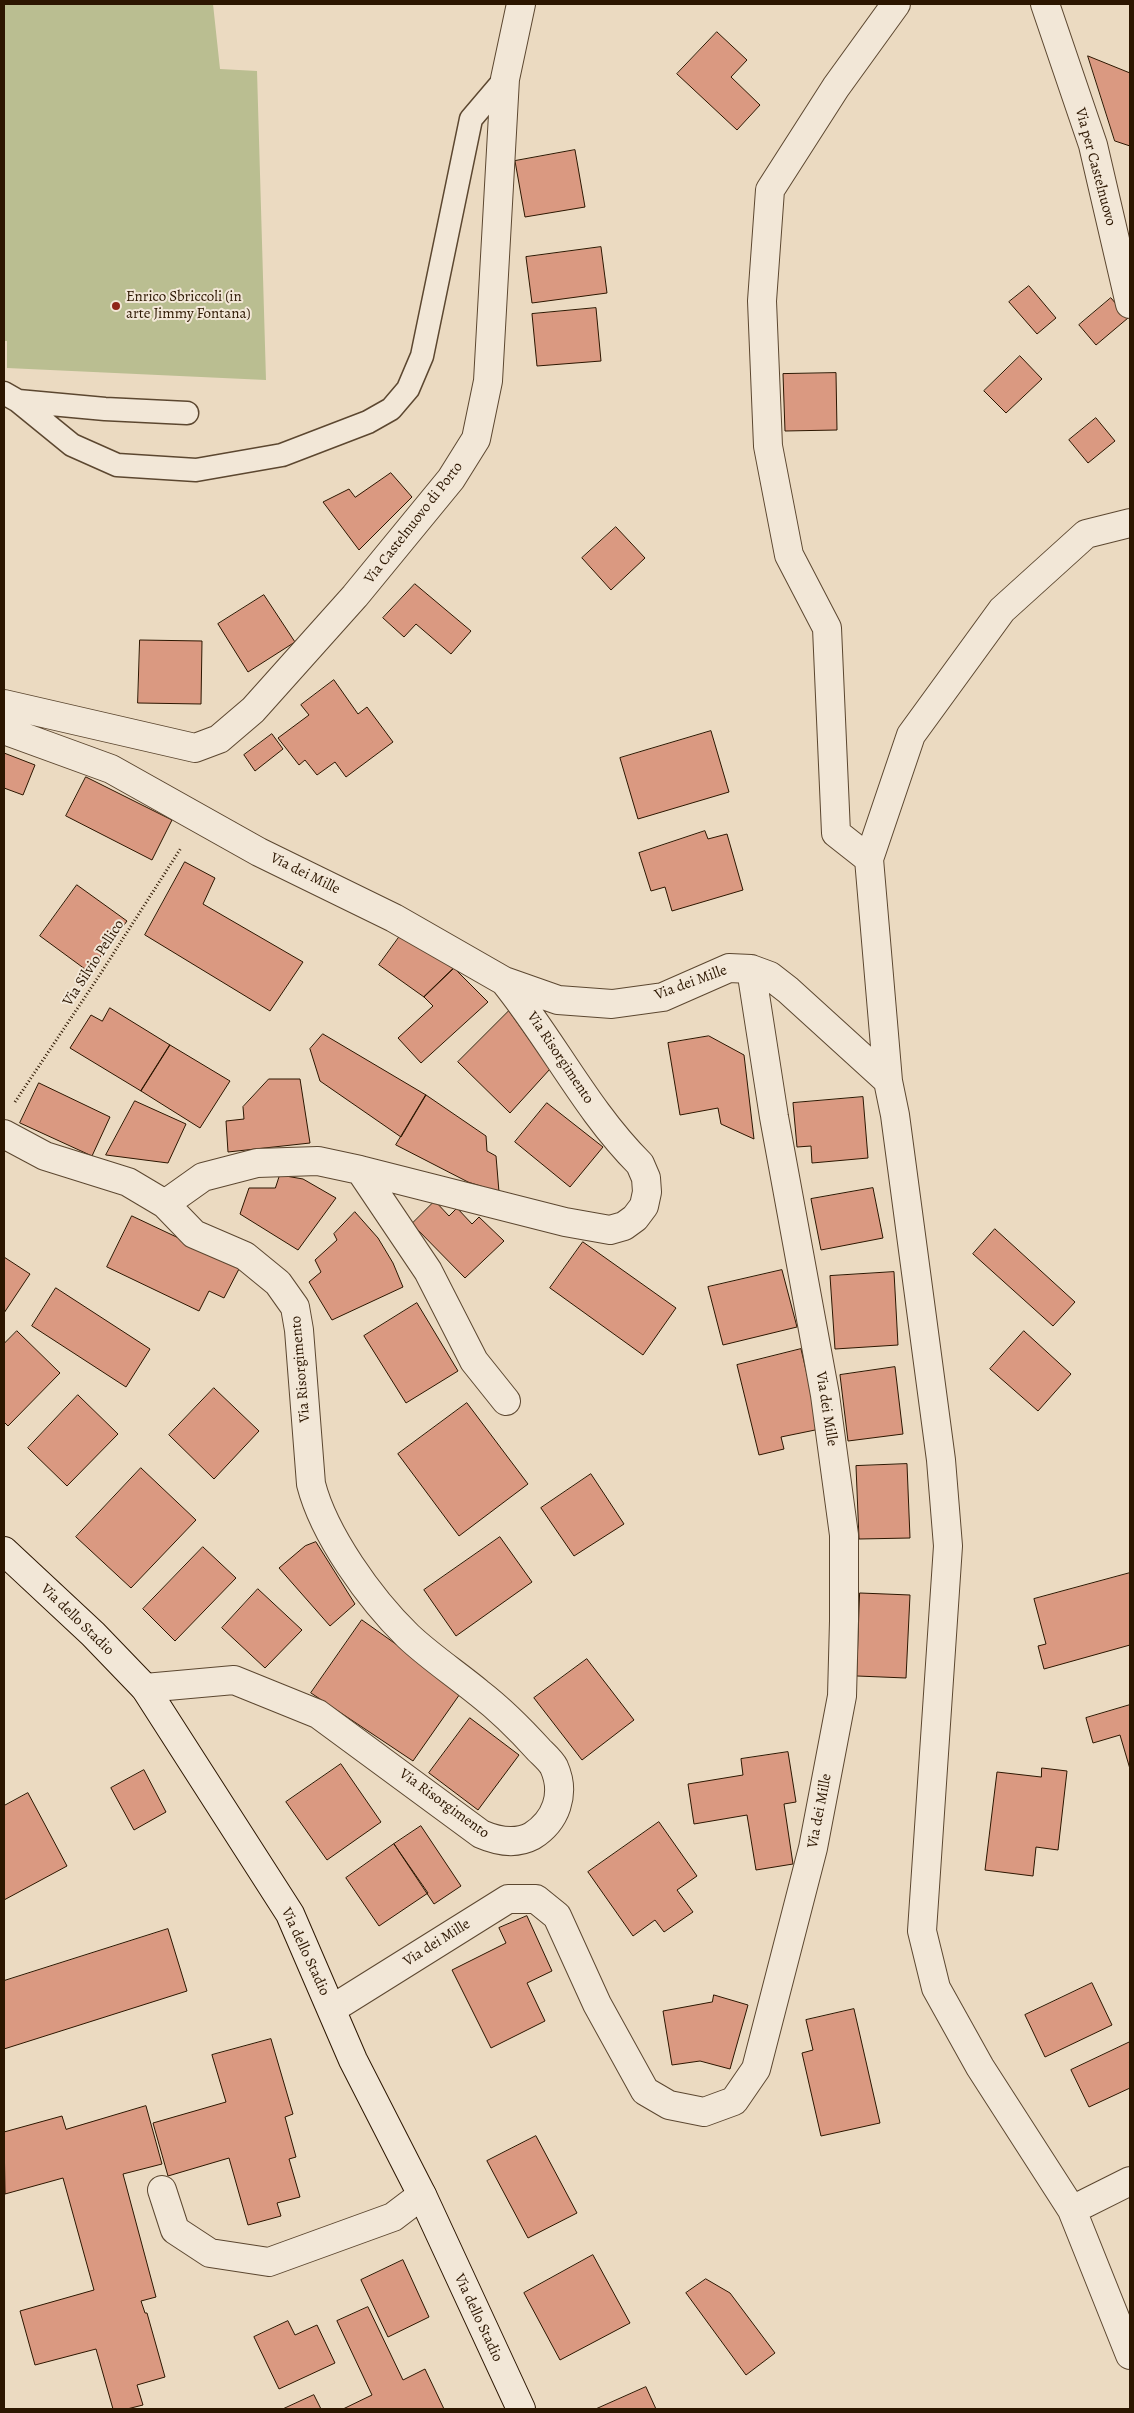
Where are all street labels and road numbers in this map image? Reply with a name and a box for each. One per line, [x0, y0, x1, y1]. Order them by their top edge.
street label: Via per Castelnuovo [1071, 106, 1119, 228]
street label: Via Castelnuovo di Porto [361, 459, 467, 587]
street label: Via dei Mille [267, 849, 343, 899]
street label: Via Silvio Pellico [59, 916, 129, 1010]
street label: Via dei Mille [652, 962, 730, 1004]
street label: Via Risorgimento [523, 1009, 597, 1107]
street label: Via Risorgimento [287, 1315, 315, 1423]
street label: Via dei Mille [811, 1370, 841, 1448]
street label: Via dello Stadio [37, 1581, 117, 1659]
street label: Via Risorgimento [396, 1765, 492, 1843]
street label: Via dei Mille [804, 1772, 836, 1850]
street label: Via dello Stadio [277, 1905, 333, 1999]
street label: Via dei Mille [400, 1915, 474, 1971]
street label: Via dello Stadio [450, 2271, 506, 2365]

